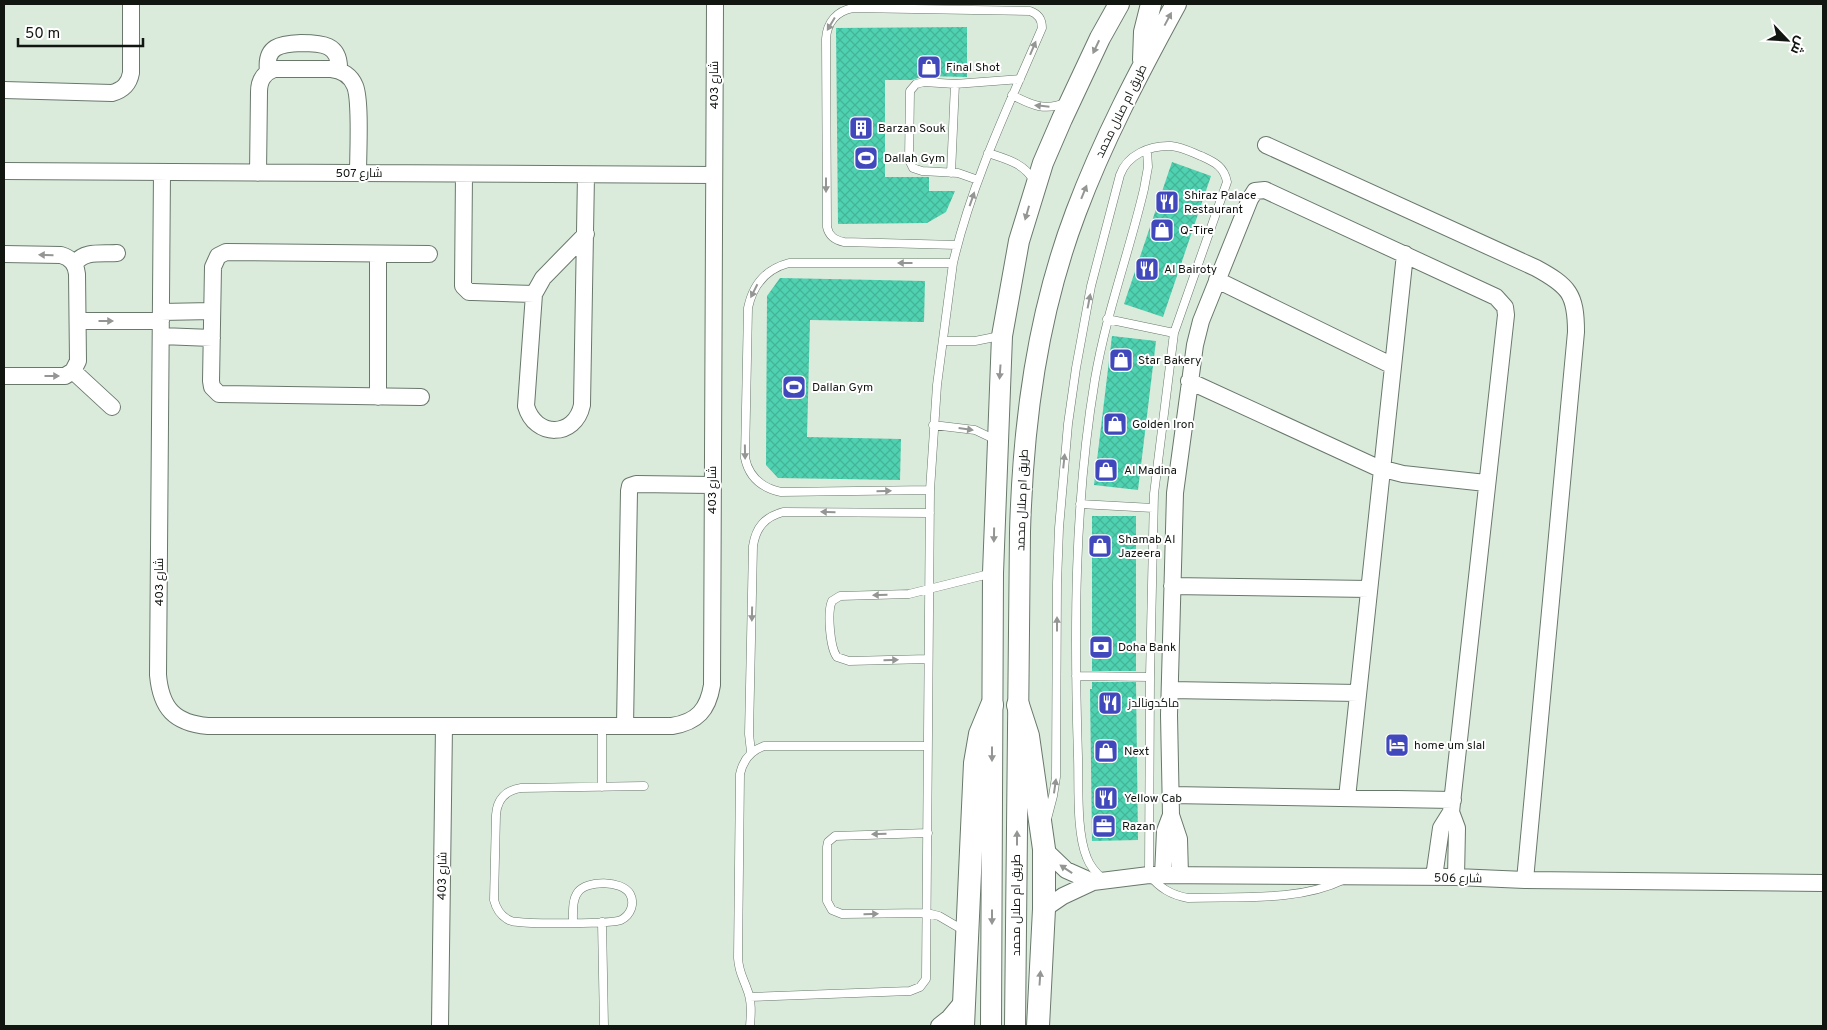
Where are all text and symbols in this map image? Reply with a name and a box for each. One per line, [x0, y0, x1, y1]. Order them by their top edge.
one-way arrow [1164, 11, 1172, 26]
scale bar [18, 15, 142, 47]
north arrow [1762, 15, 1812, 65]
one-way arrow [827, 17, 836, 30]
text: 50 m [25, 25, 60, 44]
text: ش [1786, 33, 1810, 57]
one-way arrow [1092, 40, 1100, 54]
one-way arrow [1030, 41, 1038, 55]
shop icon: Final Shot [916, 54, 942, 80]
place label: Final Shot [946, 60, 1000, 76]
street label: شارع 403 [707, 61, 723, 109]
street label: طريق ام صلال محمد [1092, 62, 1151, 161]
one-way arrow [1034, 102, 1050, 110]
building icon: Barzan Souk [848, 115, 874, 141]
place label: Barzan Souk [878, 121, 946, 137]
sports icon: Dallah Gym [853, 145, 879, 171]
place label: Dallah Gym [884, 151, 945, 167]
street label: شارع 507 [335, 166, 383, 182]
one-way arrow [822, 177, 830, 193]
one-way arrow [1080, 184, 1088, 199]
place label: Shiraz Palace Restaurant [1184, 188, 1256, 218]
restaurant icon: Shiraz Palace Restaurant [1154, 189, 1180, 215]
one-way arrow [969, 191, 976, 206]
one-way arrow [1023, 205, 1031, 220]
shop icon: Q-Tire [1149, 217, 1175, 243]
place label: Q-Tire [1180, 223, 1214, 239]
one-way arrow [38, 251, 54, 259]
restaurant icon: Al Bairoty [1134, 256, 1160, 282]
one-way arrow [896, 259, 912, 267]
place label: Al Bairoty [1164, 262, 1217, 278]
one-way arrow [750, 283, 758, 298]
one-way arrow [1085, 292, 1093, 308]
one-way arrow [98, 317, 114, 325]
shop icon: Star Bakery [1108, 347, 1134, 373]
place label: Star Bakery [1138, 353, 1201, 369]
one-way arrow [995, 365, 1003, 381]
one-way arrow [45, 372, 61, 380]
sports icon: Dallan Gym [781, 374, 807, 400]
place label: Dallan Gym [812, 380, 873, 396]
shop icon: Golden Iron [1102, 411, 1128, 437]
place label: Golden Iron [1132, 417, 1194, 433]
one-way arrow [958, 425, 974, 433]
one-way arrow [741, 444, 749, 460]
street label: طريق ام صلال محمد [1013, 449, 1033, 551]
one-way arrow [1060, 453, 1068, 469]
shop icon: Al Madina [1093, 457, 1119, 483]
place label: Al Madina [1124, 463, 1177, 479]
street label: شارع 403 [705, 466, 721, 514]
one-way arrow [876, 487, 892, 495]
one-way arrow [820, 508, 836, 516]
one-way arrow [990, 527, 998, 543]
place label: Shamab Al Jazeera [1118, 532, 1175, 562]
shop icon: Shamab Al Jazeera [1087, 533, 1113, 559]
street label: شارع 403 [152, 558, 168, 606]
one-way arrow [872, 591, 888, 599]
one-way arrow [747, 606, 755, 622]
one-way arrow [1053, 615, 1061, 631]
bank icon: Doha Bank [1088, 634, 1114, 660]
place label: Doha Bank [1118, 640, 1176, 656]
one-way arrow [883, 656, 899, 664]
restaurant icon: ماكدونالدز [1097, 690, 1123, 716]
place label: ماكدونالدز [1127, 696, 1179, 712]
hotel icon: home um slal [1384, 732, 1410, 758]
shop icon: Next [1093, 738, 1119, 764]
place label: home um slal [1414, 738, 1485, 754]
place label: Next [1124, 744, 1149, 760]
one-way arrow [988, 746, 996, 762]
one-way arrow [1051, 778, 1059, 794]
restaurant icon: Yellow Cab [1093, 785, 1119, 811]
place label: Yellow Cab [1124, 791, 1182, 807]
office icon: Razan [1091, 813, 1117, 839]
place label: Razan [1122, 819, 1155, 835]
one-way arrow [1013, 829, 1021, 845]
one-way arrow [871, 830, 887, 838]
street label: شارع 403 [435, 852, 451, 900]
street label: طريق ام صلال محمد [1009, 854, 1025, 956]
one-way arrow [1060, 864, 1073, 874]
street label: شارع 506 [1434, 871, 1482, 887]
one-way arrow [988, 909, 996, 925]
one-way arrow [863, 910, 879, 918]
one-way arrow [1036, 969, 1044, 985]

